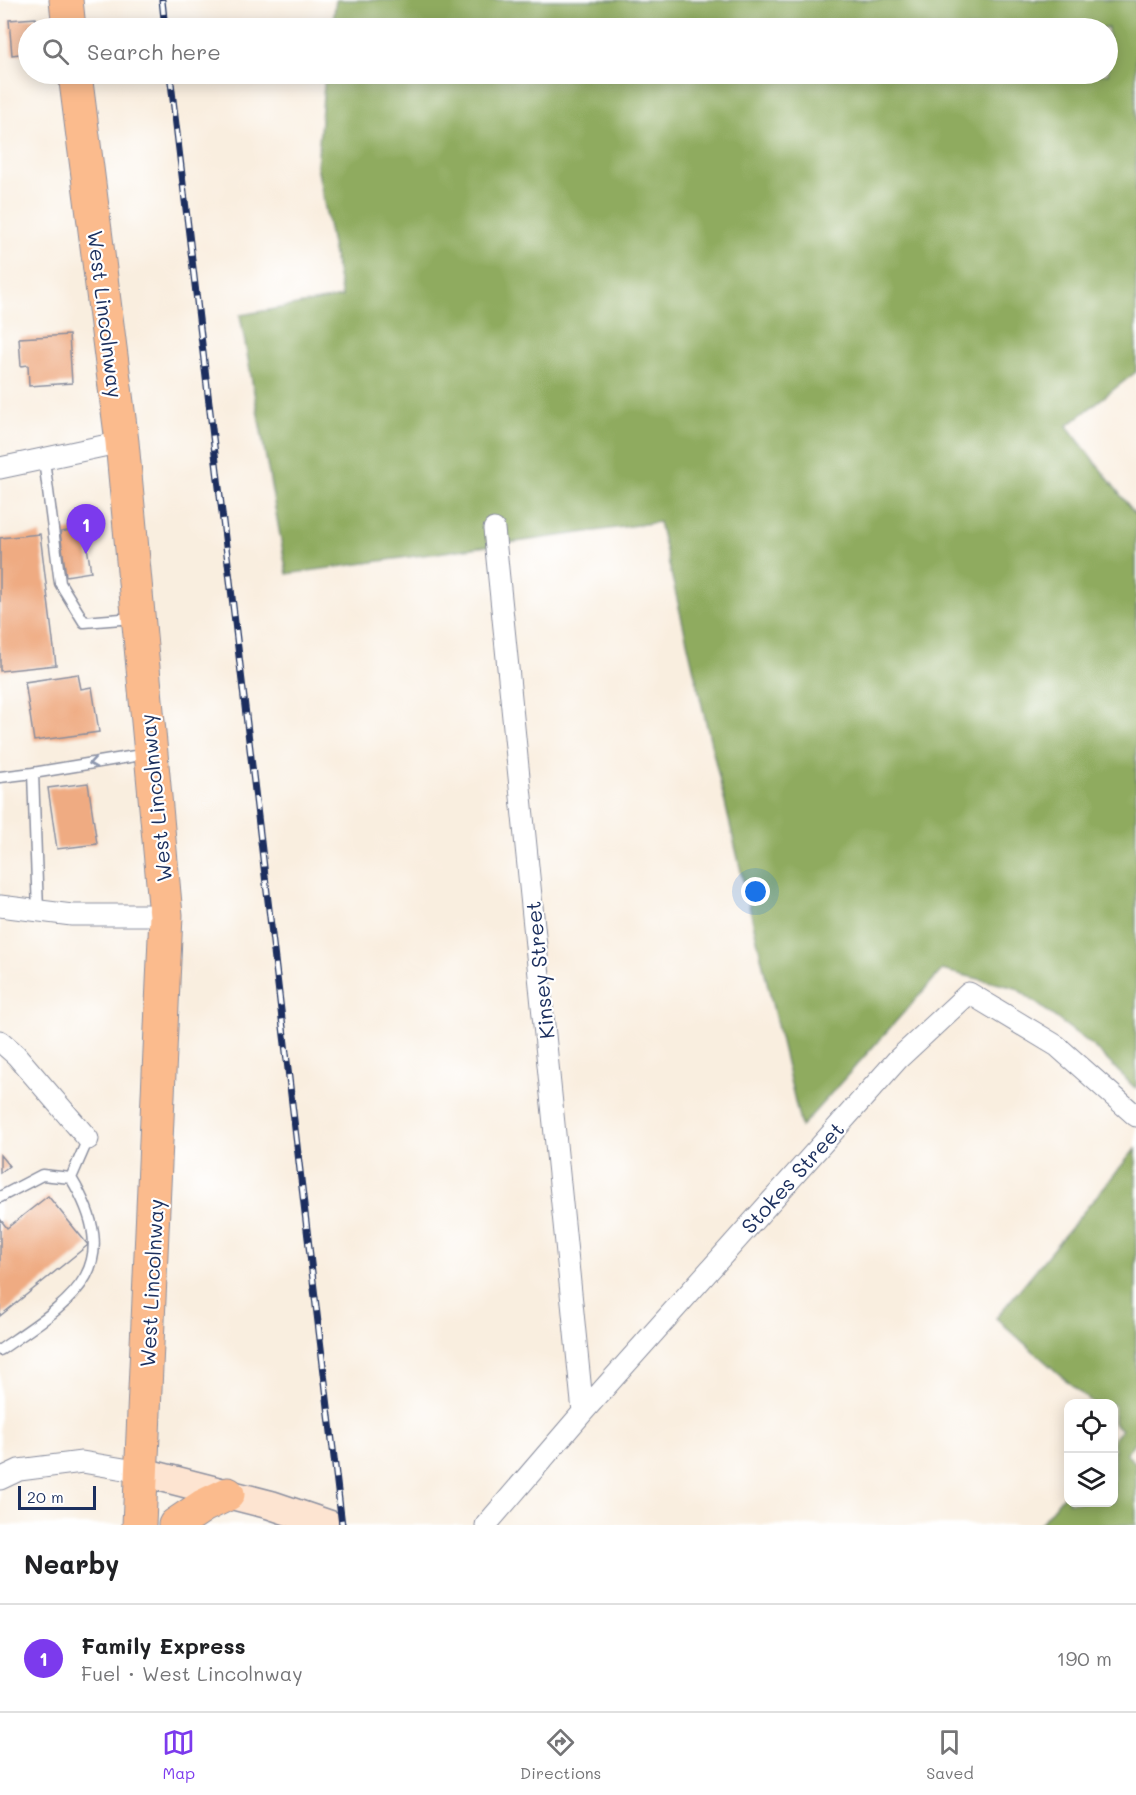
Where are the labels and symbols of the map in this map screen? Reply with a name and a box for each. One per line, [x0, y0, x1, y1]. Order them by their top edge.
street label: West Lincolnway [82, 229, 130, 399]
pin: 1 [66, 504, 106, 554]
street label: West Lincolnway [133, 713, 177, 883]
one-way arrow [88, 757, 98, 769]
your location [741, 877, 770, 906]
street label: Kinsey Street [518, 900, 560, 1040]
street label: Stokes Street [735, 1115, 849, 1239]
street label: West Lincolnway [133, 1198, 169, 1368]
scale bar [18, 1483, 96, 1510]

